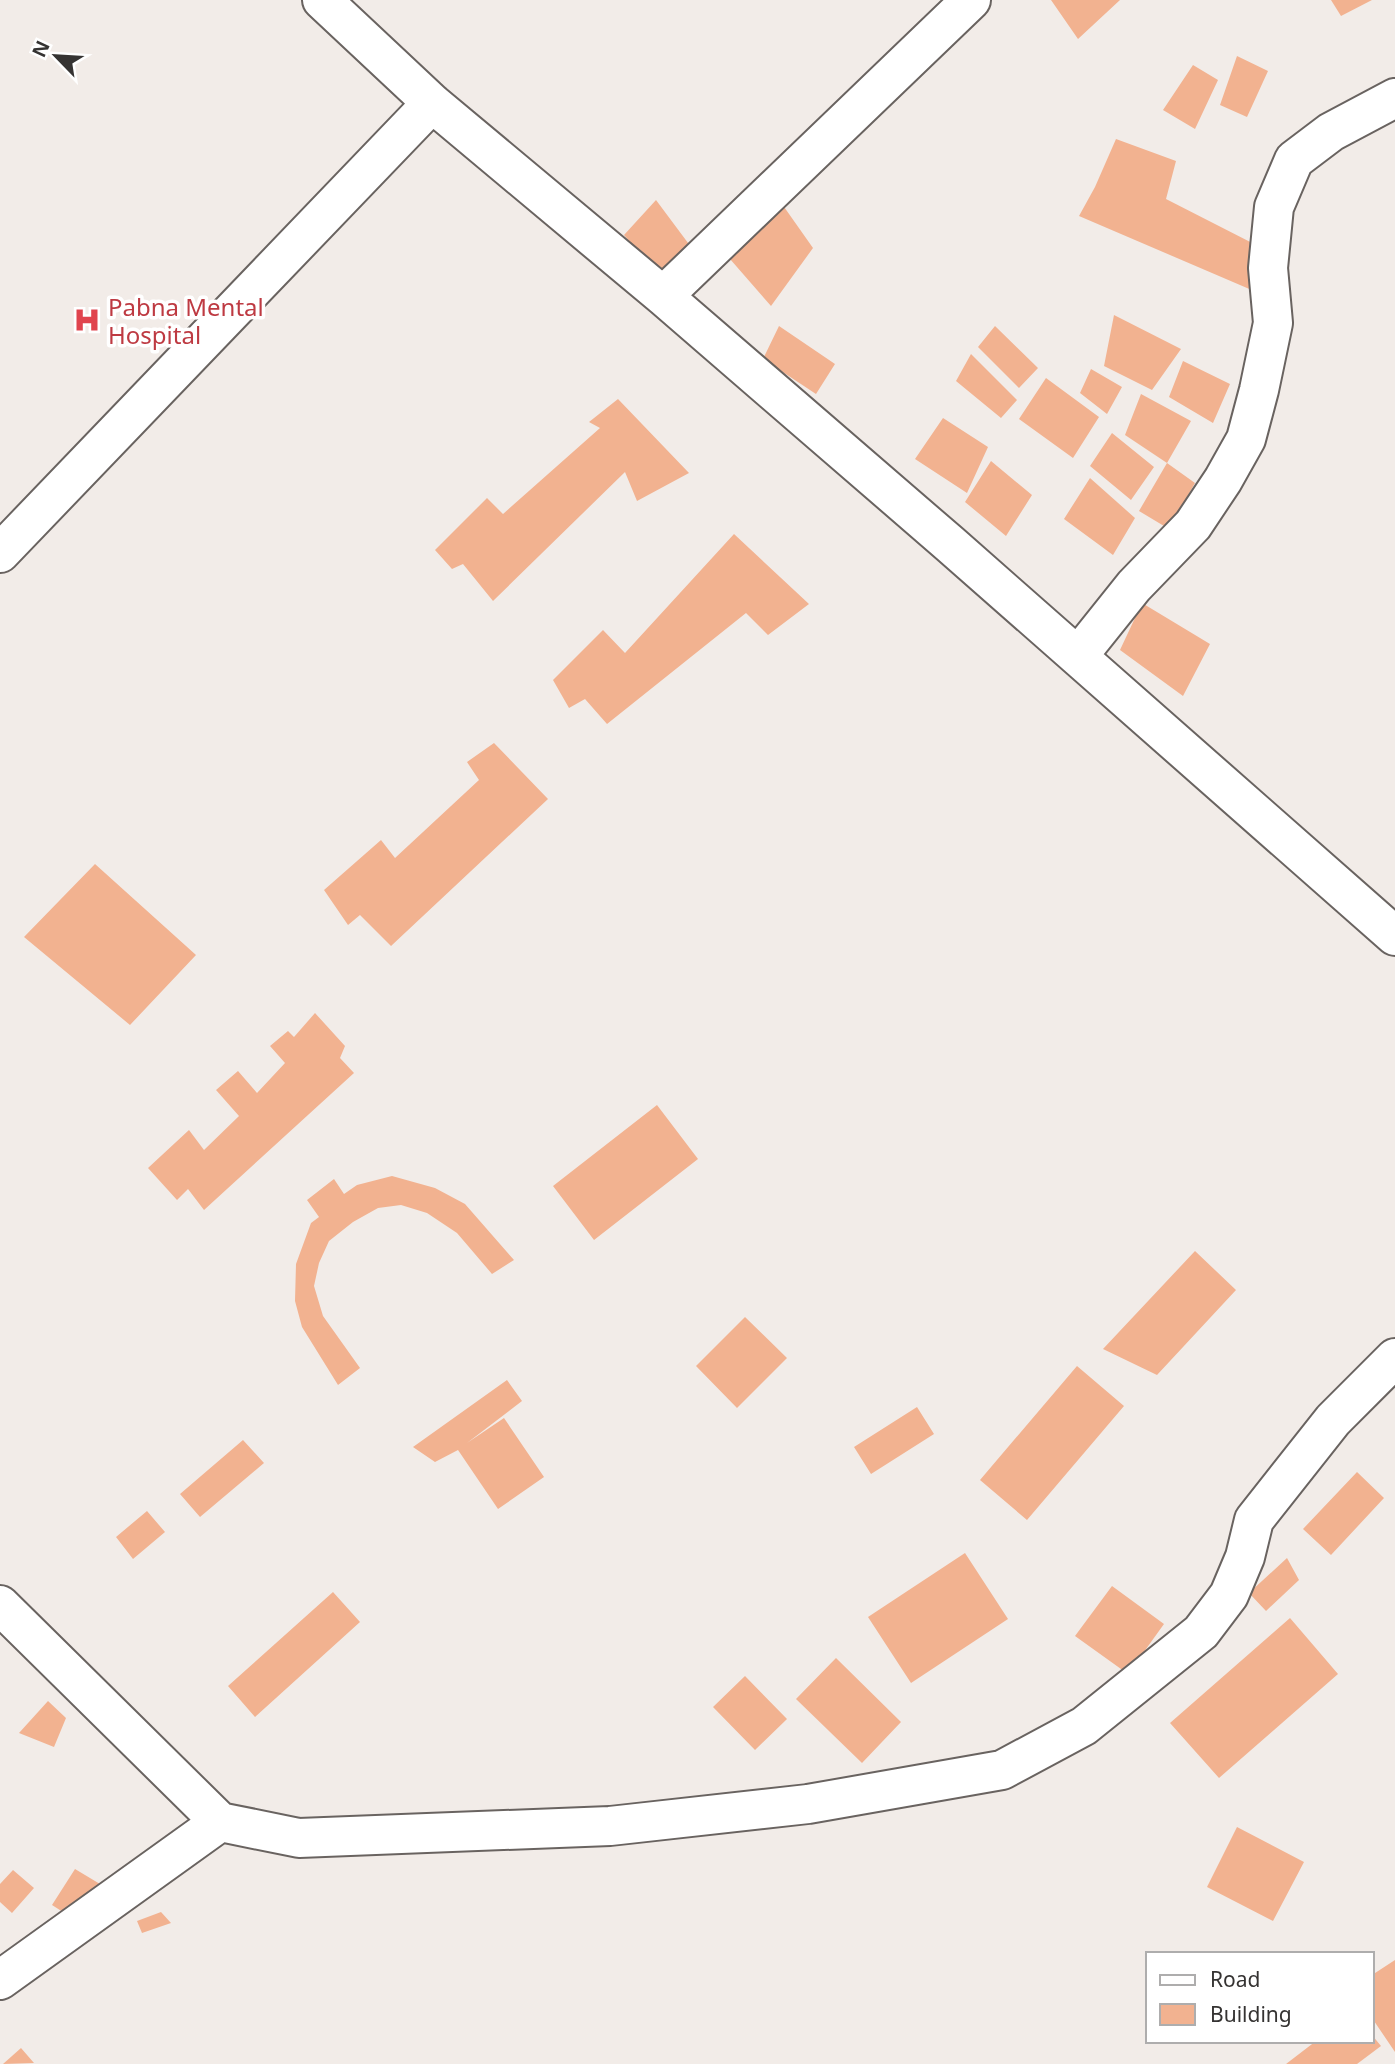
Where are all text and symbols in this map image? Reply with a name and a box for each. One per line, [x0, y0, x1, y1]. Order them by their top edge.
north arrow [21, 21, 91, 91]
text: N [26, 36, 56, 61]
place label: Pabna Mental Hospital [108, 290, 264, 351]
hospital icon: Pabna Mental Hospital [72, 305, 102, 335]
legend [1146, 1952, 1374, 2043]
text: Road [1210, 1965, 1260, 1993]
text: Building [1210, 2000, 1292, 2028]

